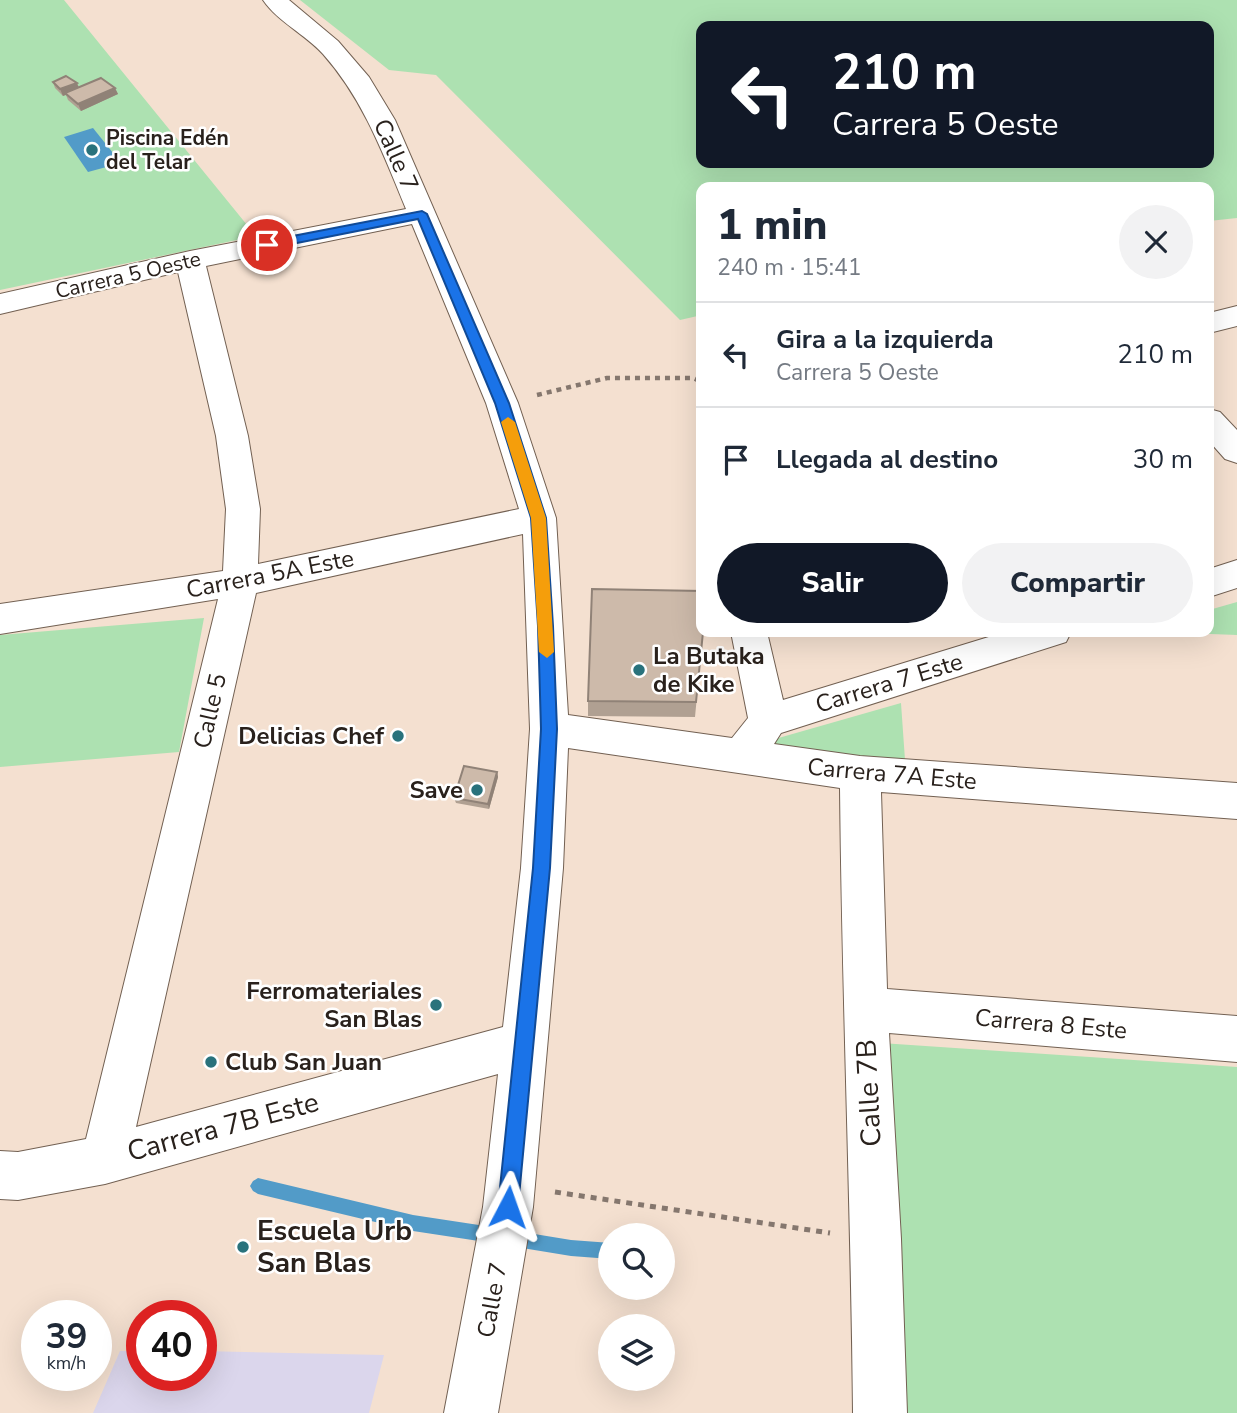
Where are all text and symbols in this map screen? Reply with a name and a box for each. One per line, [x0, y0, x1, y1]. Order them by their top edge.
text: 210 m [832, 39, 976, 106]
icon: left [717, 49, 808, 140]
text: Carrera 5 Oeste [832, 103, 1058, 146]
street label: Calle 7 [366, 114, 426, 196]
place label: Piscina Edén del Telar [106, 124, 229, 176]
marker: Piscina Edén del Telar [84, 142, 100, 158]
text: 1 min [717, 197, 827, 254]
button: close [1119, 205, 1193, 279]
pin [237, 215, 297, 275]
icon: arrive [248, 226, 286, 264]
street label: Carrera 5 Oeste [52, 245, 204, 305]
text: 240 m · 15:41 [717, 252, 862, 283]
text: Gira a la izquierda [776, 322, 994, 357]
icon: left [717, 336, 755, 374]
text: 210 m [1117, 337, 1193, 372]
text: Carrera 5 Oeste [776, 357, 939, 388]
icon: arrive [717, 441, 755, 479]
text: Llegada al destino [776, 442, 998, 477]
text: 30 m [1133, 442, 1193, 477]
street label: Carrera 5A Este [184, 542, 356, 606]
button: Salir [717, 543, 948, 623]
button: Compartir [962, 543, 1193, 623]
place label: La Butaka de Kike [653, 640, 765, 700]
street label: Carrera 7 Este [811, 645, 967, 721]
marker: La Butaka de Kike [631, 662, 647, 678]
street label: Calle 5 [186, 670, 234, 752]
place label: Delicias Chef [238, 720, 385, 752]
marker: Delicias Chef [390, 728, 406, 744]
street label: Carrera 7A Este [806, 751, 978, 797]
place label: Save [409, 774, 463, 806]
marker: Save [469, 782, 485, 798]
place label: Ferromateriales San Blas [246, 975, 422, 1035]
marker: Ferromateriales San Blas [428, 997, 444, 1013]
street label: Carrera 8 Este [974, 1001, 1128, 1047]
street label: Calle 7B [847, 1038, 891, 1148]
place label: Club San Juan [225, 1046, 382, 1078]
marker: Club San Juan [203, 1054, 219, 1070]
street label: Carrera 7B Este [123, 1083, 323, 1171]
position arrow [471, 1170, 545, 1244]
place label: Escuela Urb San Blas [257, 1212, 412, 1282]
map controls [598, 1223, 675, 1391]
button: search [598, 1223, 675, 1300]
marker: Escuela Urb San Blas [235, 1239, 251, 1255]
street label: Calle 7 [470, 1260, 514, 1340]
speed limit sign: 40 [126, 1300, 217, 1391]
text: 39 [45, 1313, 88, 1360]
button: layers [598, 1314, 675, 1391]
text: km/h [47, 1351, 86, 1375]

